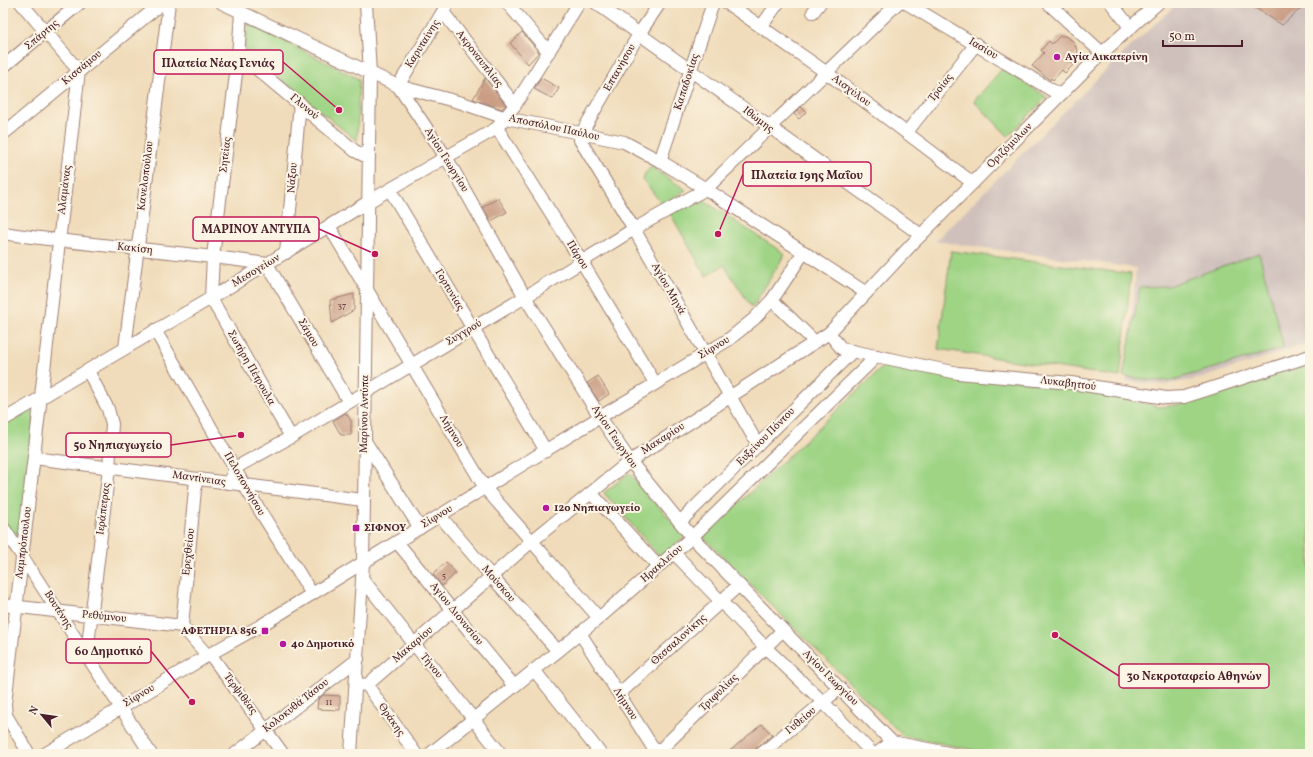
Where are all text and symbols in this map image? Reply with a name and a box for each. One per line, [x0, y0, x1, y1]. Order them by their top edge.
street label: Σπάρτης [22, 16, 62, 54]
street label: Καρυταίνης [402, 17, 444, 71]
scale bar [1163, 22, 1242, 48]
street label: Ακροναυπλίας [452, 27, 506, 91]
text: 50 m [1169, 29, 1195, 45]
street label: Ιασίου [966, 34, 1000, 64]
street label: Επτανήσου [600, 41, 640, 95]
street label: Κισσάμου [59, 47, 105, 89]
callout: Πλατεία Νέας Γενιάς [154, 50, 283, 74]
place label: Αγία Αικατερίνη [1065, 50, 1148, 65]
street label: Καπαδοκίας [671, 52, 703, 112]
marker: Αγία Αικατερίνη [1052, 52, 1062, 62]
text: Πλατεία Νέας Γενιάς [161, 56, 275, 72]
street label: Αισχύλου [828, 71, 874, 111]
street label: Τροίας [925, 71, 957, 105]
street label: Γλυνού [286, 90, 322, 124]
street label: Ιθώμης [739, 103, 777, 137]
street label: Αποστόλου Παύλου [507, 111, 601, 145]
street label: Οριζόμυλων [984, 119, 1037, 172]
street label: Αγίου Γεωργίου [420, 125, 472, 195]
street label: Σητείας [216, 136, 236, 174]
street label: Κανελοπούλου [134, 140, 158, 212]
street label: Νάξου [284, 162, 302, 194]
callout: Πλατεία 19ης Μαΐου [743, 162, 871, 186]
street label: Αλαμάνας [55, 164, 75, 216]
text: Πλατεία 19ης Μαΐου [751, 168, 863, 184]
callout: ΜΑΡΙΝΟΥ ΑΝΤΥΠΑ [193, 217, 319, 241]
text: ΜΑΡΙΝΟΥ ΑΝΤΥΠΑ [201, 222, 311, 238]
street label: Πάρου [562, 238, 592, 272]
street label: Κακίση [116, 240, 154, 258]
street label: Μεσογείων [229, 250, 283, 291]
street label: Αγίου Μηνά [647, 260, 689, 318]
street label: Γορτυνίας [431, 266, 467, 314]
house number: 37 [338, 299, 346, 312]
street label: Σάμου [294, 316, 322, 350]
street label: Συγγρού [443, 316, 485, 350]
street label: Σωτήρη Πέτρουλα [223, 328, 279, 409]
street label: Σίφνου [695, 333, 733, 363]
street label: Λυκαβηττού [1039, 373, 1097, 395]
street label: Μαρίνου Αντύπα [357, 374, 373, 453]
street label: Αγίου Γεωργίου [587, 402, 641, 472]
street label: Ευξείνου Πόντου [733, 404, 799, 470]
street label: Λήμνου [435, 412, 467, 450]
street label: Μακαρίου [638, 419, 688, 459]
callout: 5ο Νηπιαγωγείο [66, 433, 171, 457]
text: 5ο Νηπιαγωγείο [74, 438, 163, 454]
street label: Πελοποννήσου [220, 450, 268, 518]
street label: Μαντίνειας [171, 468, 227, 490]
street label: Ιεράπετρας [93, 482, 115, 536]
place label: 12ο Νηπιαγωγείο [554, 501, 640, 516]
street label: Σίφνου [418, 502, 456, 532]
marker: 12ο Νηπιαγωγείο [541, 503, 551, 513]
street label: Λαμπρόπουλου [12, 506, 36, 580]
place label: ΣΙΦΝΟΥ [364, 521, 406, 536]
marker: ΣΙΦΝΟΥ [351, 523, 361, 533]
street label: Ερεχθείου [179, 528, 199, 576]
street label: Ηρακλείου [638, 541, 686, 587]
street label: Μούσκου [478, 562, 518, 606]
house number: 5 [442, 569, 446, 582]
street label: Αγίου Διονυσίου [426, 579, 486, 649]
street label: Βουτένης [40, 588, 76, 632]
street label: Ρεθύμνου [81, 607, 127, 627]
street label: Θεσσαλονίκης [648, 611, 710, 669]
street label: Μακαρίου [389, 623, 437, 667]
place label: ΑΦΕΤΗΡΙΑ 856 [181, 624, 257, 639]
marker: ΑΦΕΤΗΡΙΑ 856 [260, 626, 270, 636]
place label: 4ο Δημοτικό [291, 637, 354, 652]
callout: 6ο Δημοτικό [66, 639, 151, 663]
marker: 4ο Δημοτικό [278, 639, 288, 649]
text: 6ο Δημοτικό [75, 644, 143, 660]
street label: Αγίου Γεωργίου [799, 647, 861, 709]
street label: Τήνου [416, 650, 446, 682]
callout: 3ο Νεκροταφείο Αθηνών [1119, 664, 1269, 688]
text: 3ο Νεκροταφείο Αθηνών [1127, 669, 1261, 685]
street label: Τερψιθέας [219, 670, 261, 718]
street label: Τριφυλίας [696, 671, 742, 715]
street label: Κολοκυθά Τάσου [260, 675, 332, 737]
street label: Σίφνου [120, 681, 158, 711]
street label: Λήμνου [609, 685, 641, 723]
north arrow [22, 695, 62, 735]
house number: 11 [326, 696, 332, 709]
street label: Θράκης [374, 700, 408, 740]
text: N [26, 704, 43, 718]
street label: Γυθείου [782, 704, 820, 738]

